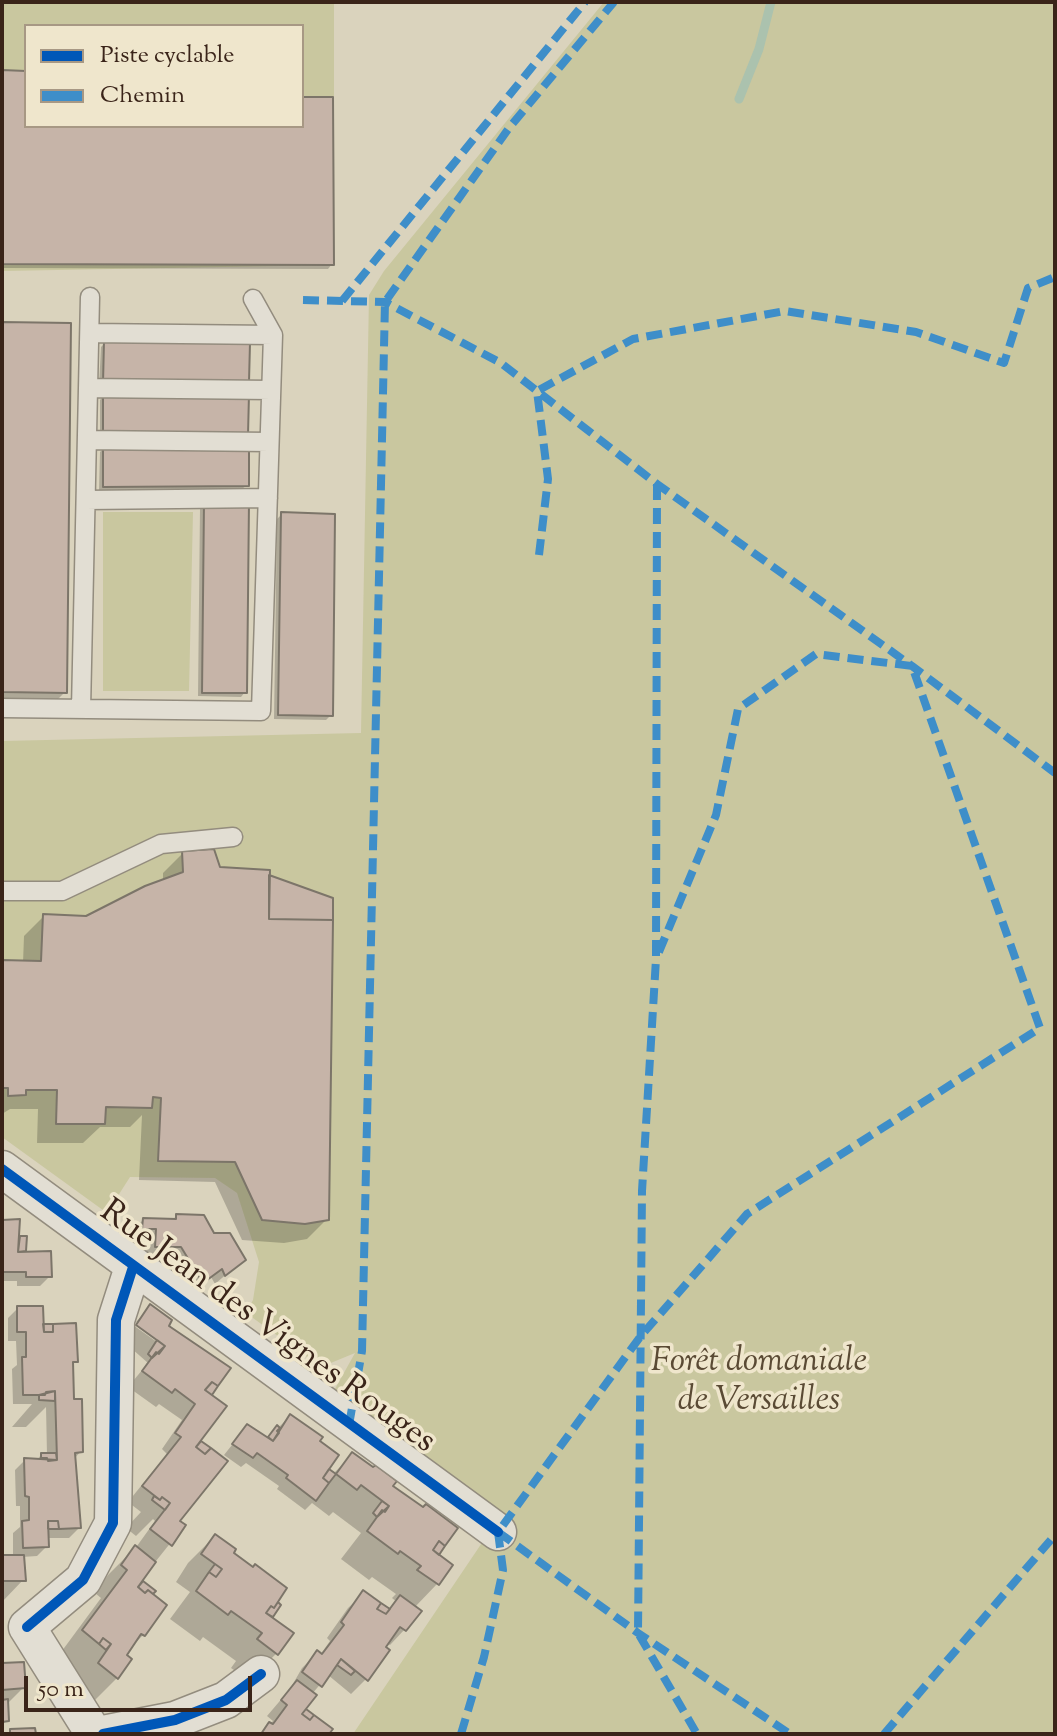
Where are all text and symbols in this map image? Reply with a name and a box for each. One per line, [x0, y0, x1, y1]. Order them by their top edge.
legend [24, 24, 304, 128]
text: Piste cyclable [100, 39, 235, 73]
text: Chemin [100, 79, 185, 113]
street label: Rue Jean des Vignes Rouges [90, 1193, 442, 1465]
park label: Forêt domaniale de Versailles [651, 1344, 867, 1424]
scale bar [28, 1660, 256, 1710]
text: 50 m [38, 1673, 84, 1707]

